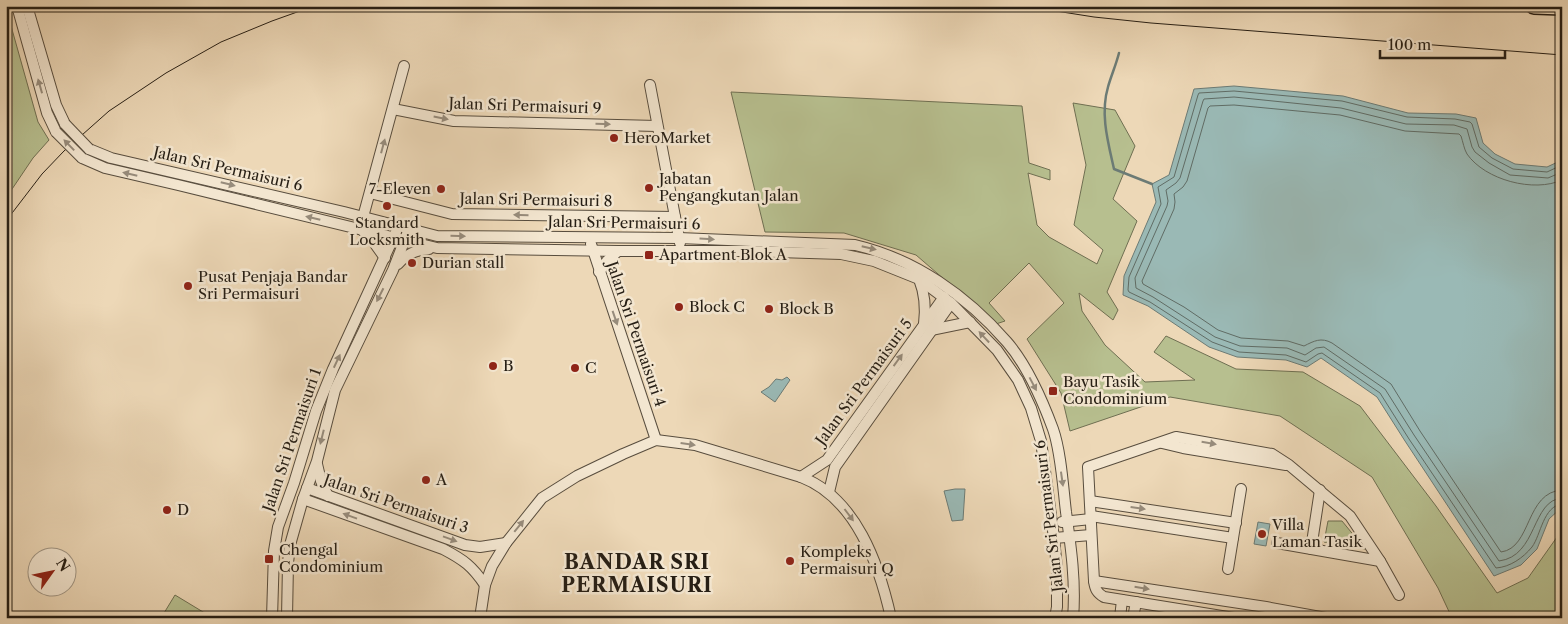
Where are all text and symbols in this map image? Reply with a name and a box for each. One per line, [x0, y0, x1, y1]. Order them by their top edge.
scale bar [1380, 28, 1506, 60]
text: 100 m [1388, 35, 1431, 54]
one-way arrow [35, 79, 43, 94]
street label: Jalan Sri Permaisuri 9 [446, 93, 602, 118]
one-way arrow [433, 115, 449, 123]
one-way arrow [595, 121, 611, 129]
place label: HeroMarket [624, 128, 712, 147]
marker: HeroMarket [608, 132, 620, 144]
one-way arrow [63, 139, 75, 151]
one-way arrow [379, 139, 387, 154]
street label: Jalan Sri Permaisuri 6 [150, 142, 305, 195]
place label: Jabatan Pengangkutan Jalan [657, 169, 799, 205]
one-way arrow [123, 170, 138, 178]
place label: 7-Eleven [369, 179, 432, 198]
one-way arrow [220, 180, 235, 188]
marker: Jabatan Pengangkutan Jalan [643, 182, 655, 194]
marker: 7-Eleven [435, 183, 447, 195]
street label: Jalan Sri Permaisuri 8 [457, 189, 613, 210]
marker: Standard Locksmith [381, 200, 393, 212]
one-way arrow [513, 211, 529, 219]
street label: Jalan Sri Permaisuri 6 [545, 212, 701, 233]
place label: Standard Locksmith [349, 213, 425, 249]
one-way arrow [306, 214, 321, 222]
one-way arrow [450, 232, 466, 240]
one-way arrow [699, 236, 715, 244]
one-way arrow [862, 244, 877, 252]
place label: Apartment Blok A [658, 245, 788, 264]
marker: Apartment Blok A [643, 249, 655, 261]
place label: Durian stall [422, 253, 505, 272]
marker: Durian stall [406, 257, 418, 269]
street label: Jalan Sri Permaisuri 4 [602, 257, 670, 409]
place label: Pusat Penjaja Bandar Sri Permaisuri [198, 267, 348, 303]
marker: Pusat Penjaja Bandar Sri Permaisuri [182, 280, 194, 292]
one-way arrow [376, 288, 384, 303]
place label: Block C [689, 297, 745, 316]
place label: Block B [779, 299, 834, 318]
marker: Block C [673, 301, 685, 313]
marker: Block B [763, 303, 775, 315]
one-way arrow [611, 310, 619, 325]
street label: Jalan Sri Permaisuri 5 [810, 315, 916, 450]
one-way arrow [978, 331, 990, 343]
one-way arrow [893, 353, 903, 367]
one-way arrow [333, 354, 341, 368]
place label: B [503, 356, 513, 375]
place label: C [585, 358, 597, 377]
marker: B [487, 360, 499, 372]
marker: C [569, 362, 581, 374]
street label: Jalan Sri Permaisuri 1 [257, 365, 325, 516]
place label: Bayu Tasik Condominium [1063, 372, 1167, 408]
one-way arrow [1029, 377, 1037, 391]
marker: Bayu Tasik Condominium [1047, 385, 1059, 397]
one-way arrow [318, 430, 326, 445]
street label: Jalan Sri Permaisuri 6 [1030, 439, 1067, 595]
one-way arrow [1201, 439, 1217, 447]
one-way arrow [680, 441, 696, 449]
street label: Jalan Sri Permaisuri 3 [319, 469, 471, 537]
place label: A [435, 470, 448, 489]
one-way arrow [1058, 471, 1066, 487]
marker: A [420, 474, 432, 486]
place label: D [177, 500, 189, 519]
marker: D [161, 504, 173, 516]
one-way arrow [1131, 505, 1147, 513]
one-way arrow [843, 508, 854, 521]
one-way arrow [342, 512, 357, 519]
place label: Villa Laman Tasik [1271, 515, 1363, 551]
one-way arrow [513, 520, 524, 533]
marker: Villa Laman Tasik [1256, 528, 1268, 540]
one-way arrow [443, 535, 458, 543]
place label: Chengal Condominium [279, 540, 383, 576]
place label: Kompleks Permaisuri Q [800, 542, 894, 578]
north arrow [28, 546, 78, 596]
district label: BANDAR SRI PERMAISURI [561, 550, 713, 597]
marker: Chengal Condominium [263, 553, 275, 565]
text: N [52, 555, 74, 575]
marker: Kompleks Permaisuri Q [784, 555, 796, 567]
one-way arrow [1134, 584, 1150, 592]

